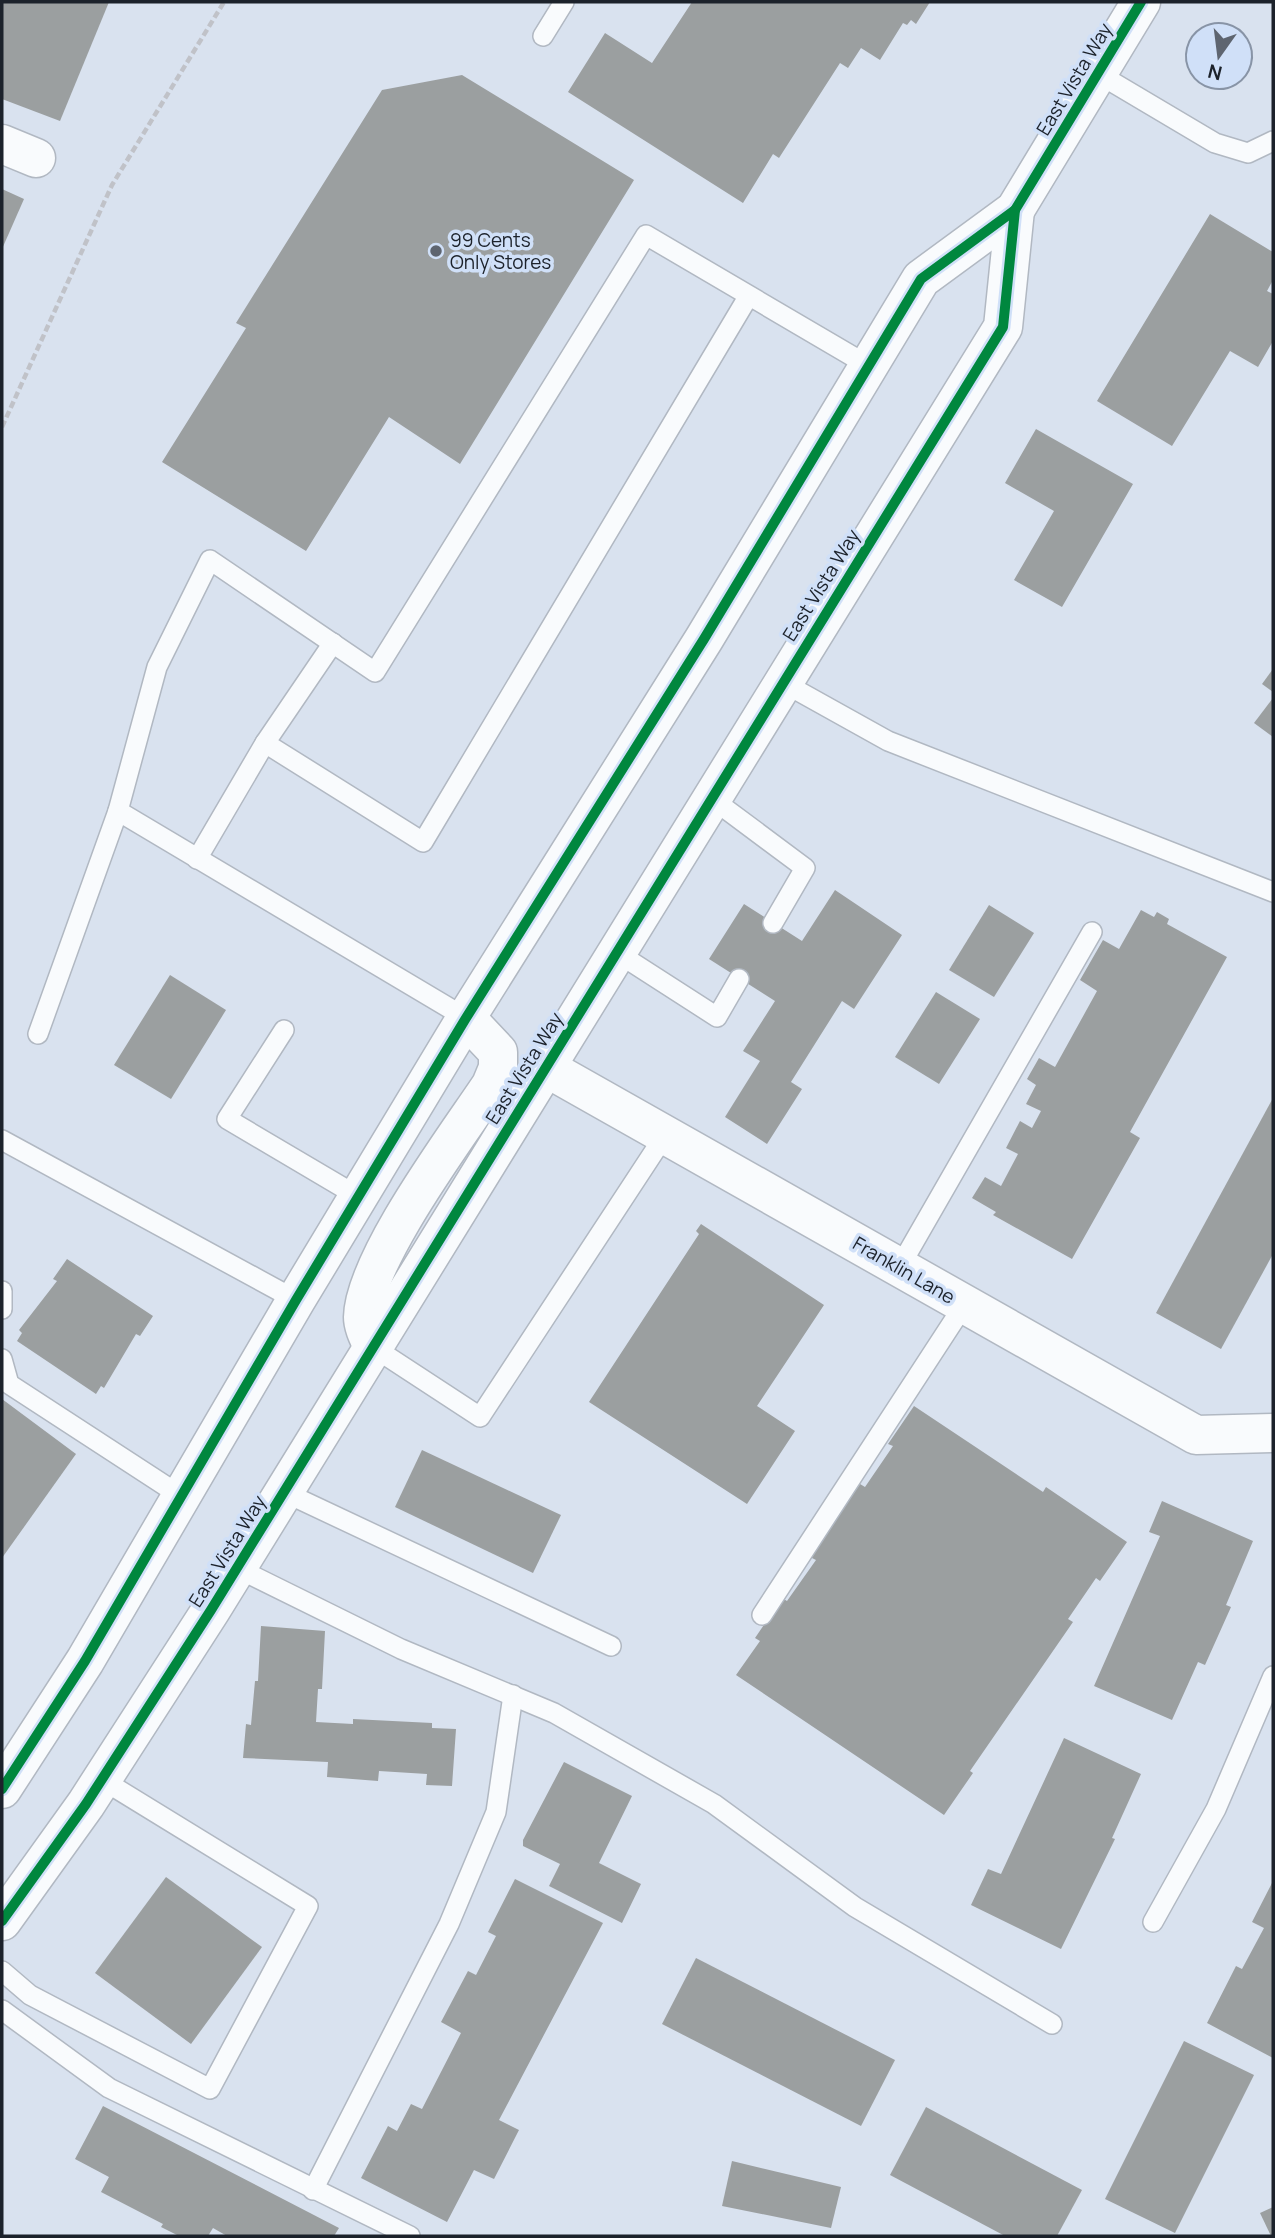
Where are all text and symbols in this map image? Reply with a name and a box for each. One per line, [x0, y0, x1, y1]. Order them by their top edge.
street label: East Vista Way [1030, 18, 1118, 140]
north arrow [1184, 21, 1254, 91]
text: N [1205, 58, 1225, 87]
place label: 99 Cents Only Stores [450, 227, 551, 275]
marker: 99 Cents Only Stores [428, 243, 444, 259]
street label: East Vista Way [776, 524, 866, 646]
street label: East Vista Way [479, 1007, 569, 1129]
street label: Franklin Lane [848, 1230, 960, 1310]
street label: East Vista Way [182, 1490, 272, 1612]

